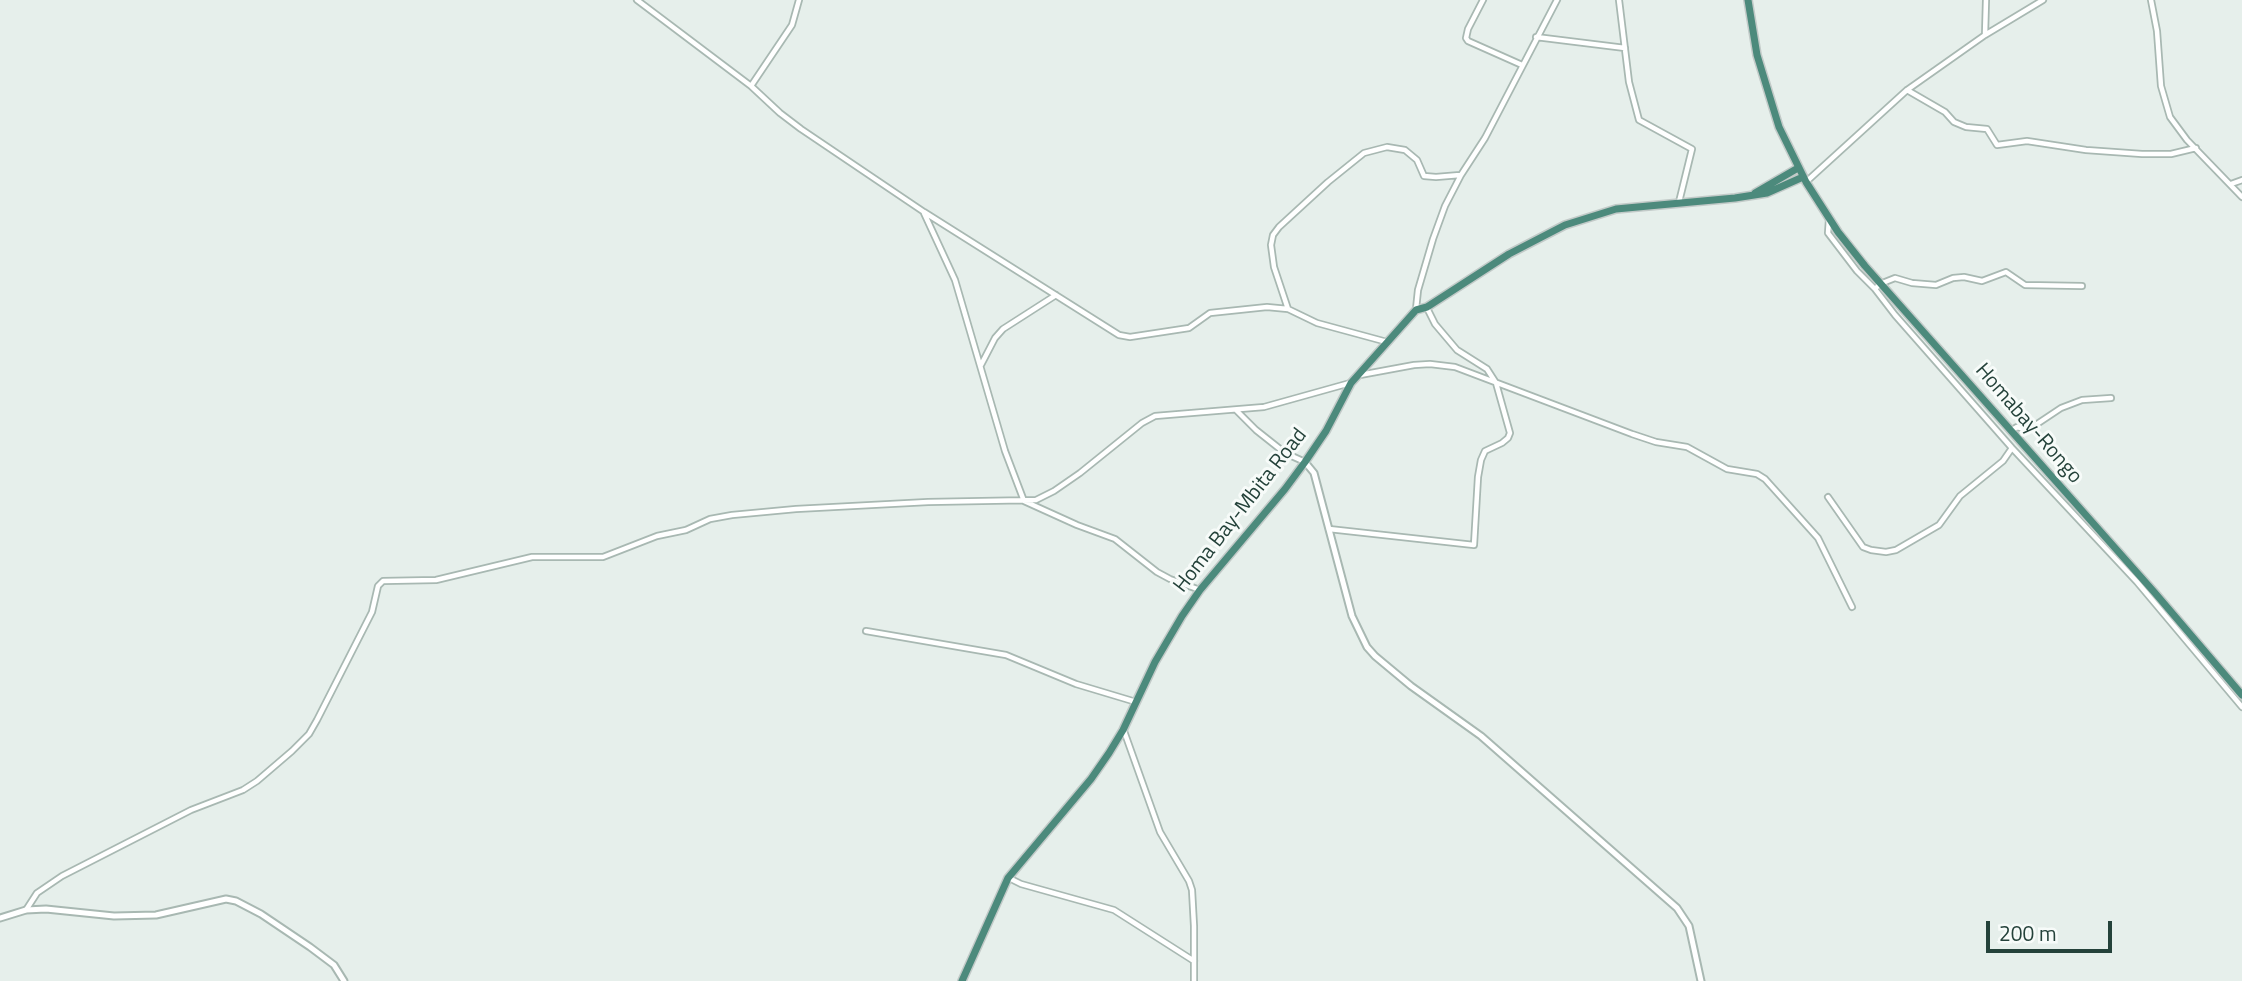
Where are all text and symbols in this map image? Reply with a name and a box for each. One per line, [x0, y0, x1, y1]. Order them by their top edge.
street label: Homabay-Rongo [1969, 359, 2087, 489]
street label: Homa Bay-Mbita Road [1169, 424, 1313, 598]
scale bar [1990, 908, 2116, 952]
text: 200 m [1999, 917, 2056, 949]

